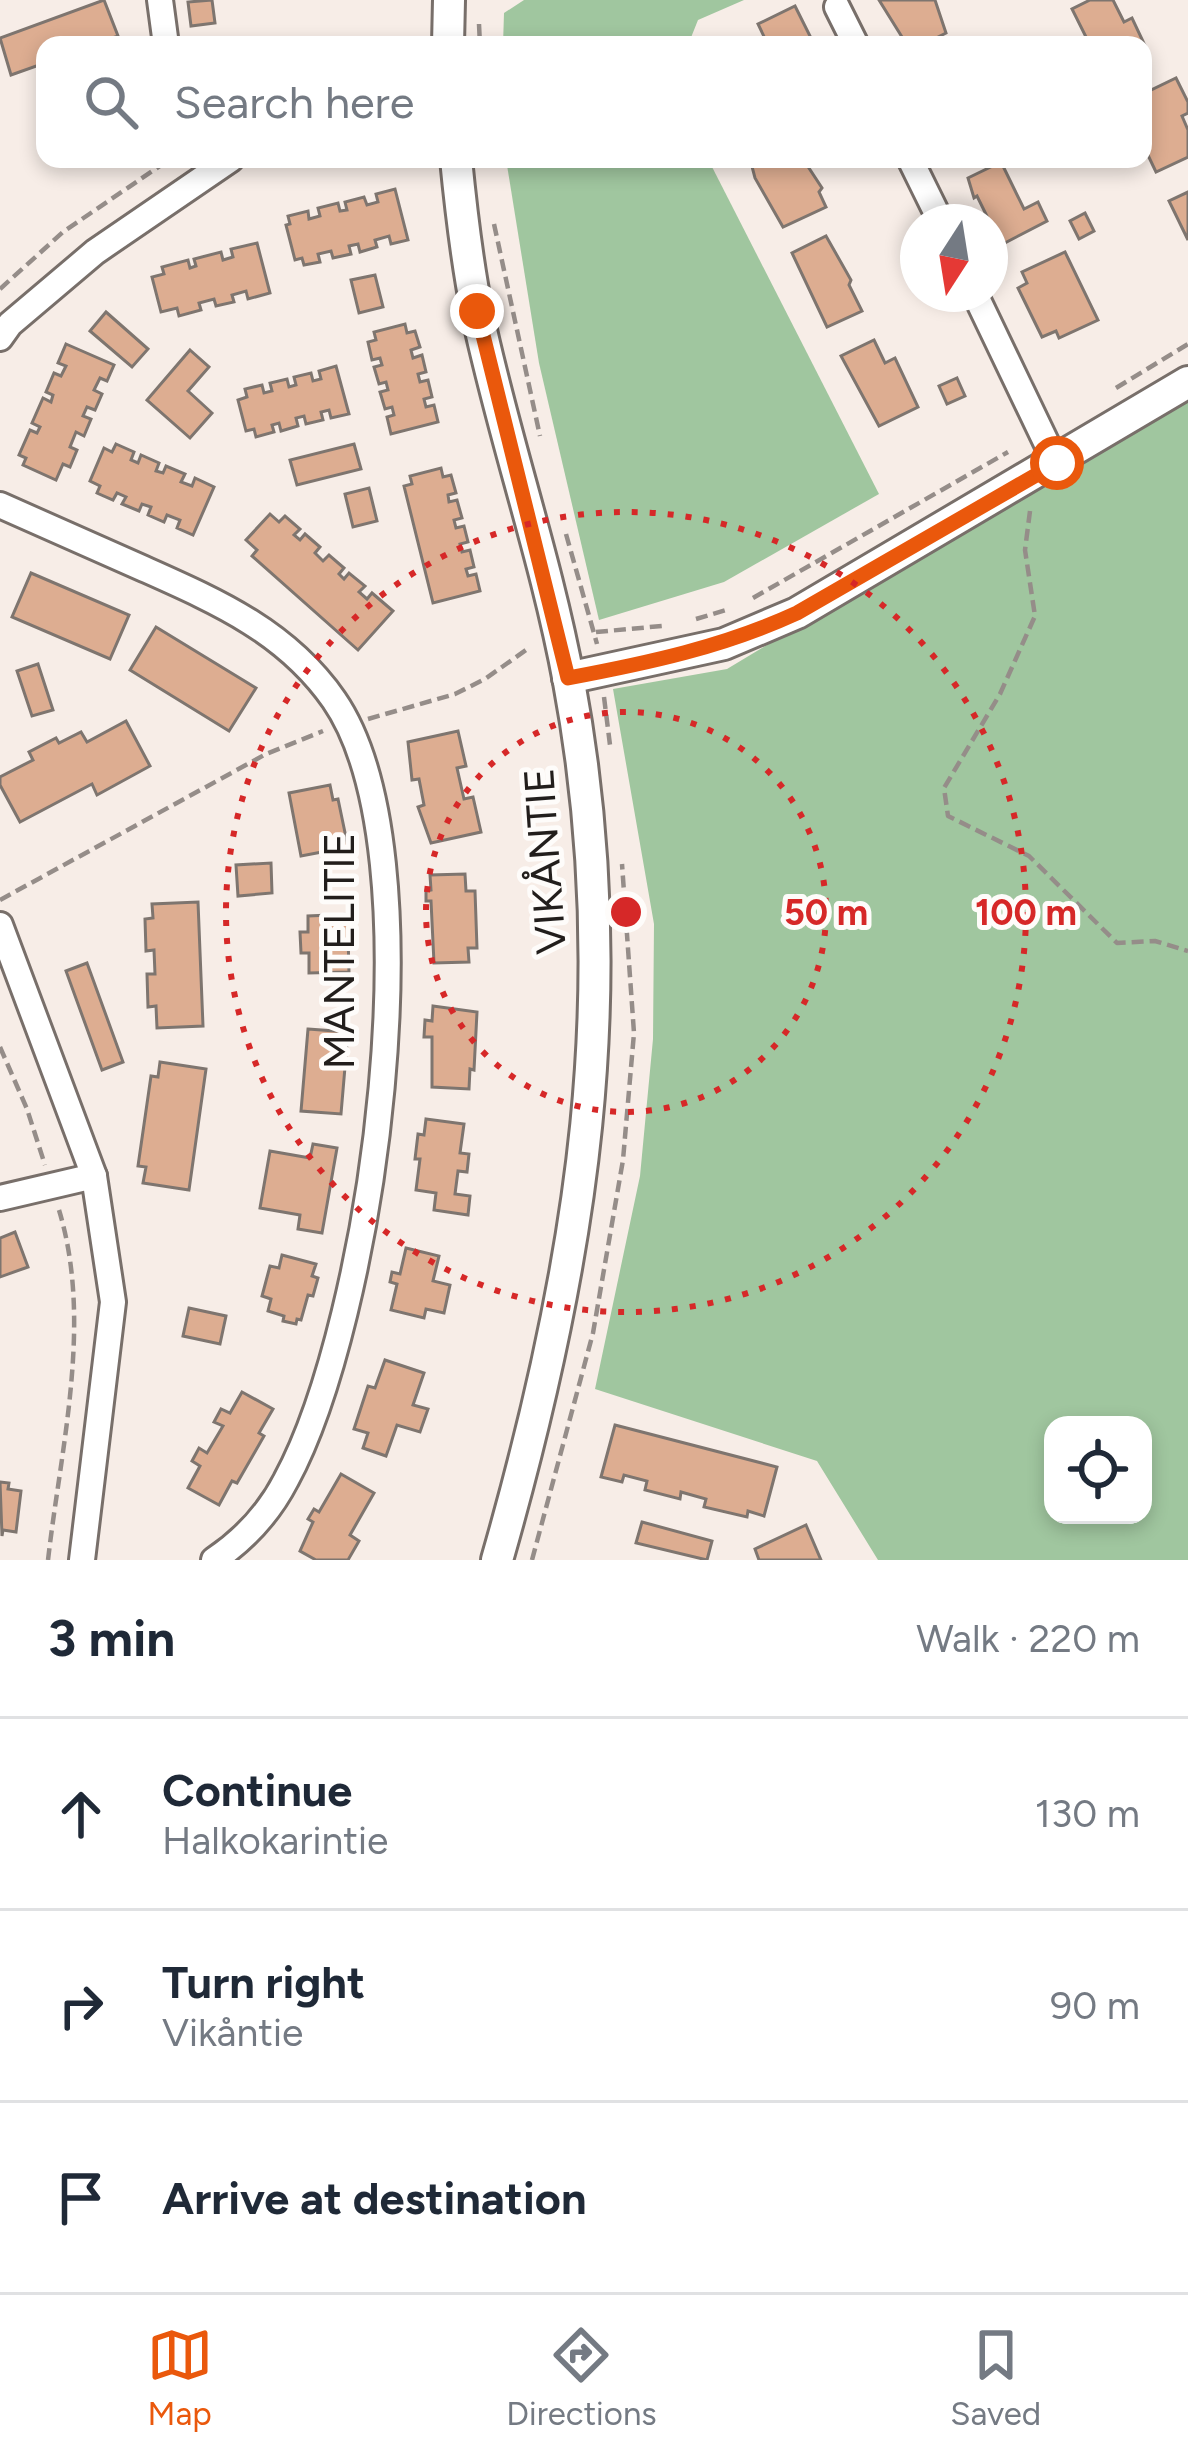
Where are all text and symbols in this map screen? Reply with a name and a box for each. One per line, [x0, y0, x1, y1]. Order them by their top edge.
search box [36, 36, 1152, 168]
icon: search [78, 69, 144, 135]
text: Search here [174, 75, 414, 129]
north arrow [900, 204, 1008, 312]
route end [450, 284, 504, 338]
route start [1030, 436, 1084, 490]
street label: VIKÅNTIE [513, 766, 577, 956]
street label: MANTELITIE [314, 832, 365, 1070]
centre of rings [605, 891, 647, 933]
text: 50 m [784, 891, 868, 934]
text: 100 m [975, 891, 1077, 934]
map controls [1044, 1416, 1152, 1524]
button: locate [1044, 1416, 1152, 1524]
text: 3 min [48, 1608, 175, 1669]
text: Walk · 220 m [916, 1615, 1140, 1662]
text: Continue [162, 1763, 352, 1817]
icon: ahead [48, 1781, 114, 1847]
text: 130 m [1035, 1790, 1140, 1837]
text: Halkokarintie [162, 1817, 388, 1864]
text: Turn right [162, 1955, 365, 2009]
icon: right [48, 1973, 114, 2039]
text: 90 m [1050, 1982, 1140, 2029]
text: Vikåntie [162, 2009, 303, 2056]
icon: arrive [48, 2165, 114, 2231]
text: Arrive at destination [162, 2171, 586, 2225]
tab: Map [147, 2322, 213, 2433]
tab: Directions [506, 2322, 657, 2433]
tab: Saved [950, 2322, 1041, 2433]

